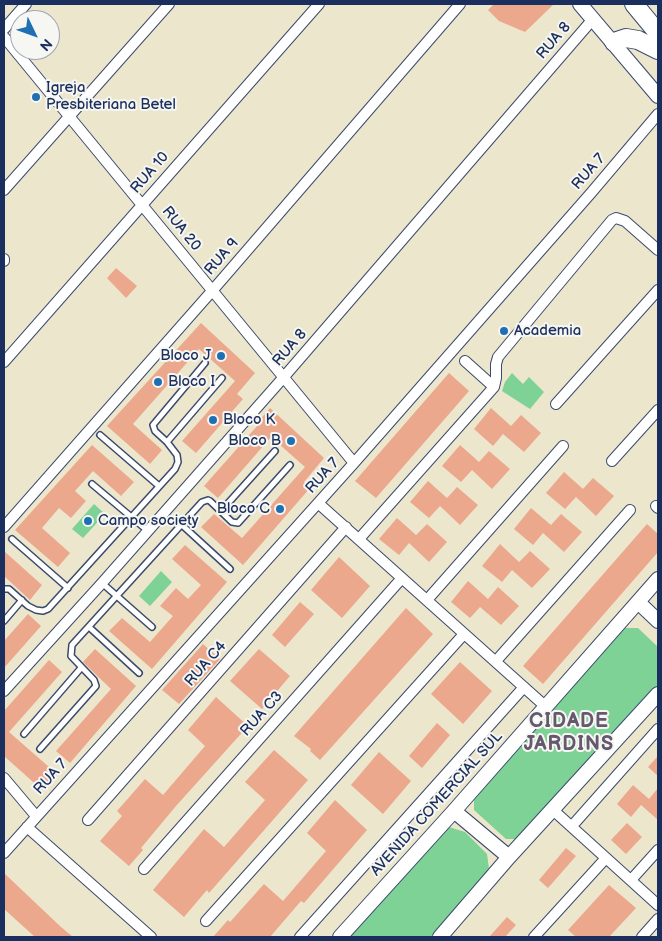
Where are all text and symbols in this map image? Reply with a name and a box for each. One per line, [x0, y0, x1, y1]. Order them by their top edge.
north arrow [10, 10, 60, 60]
street label: RUA 8 [533, 19, 575, 63]
text: N [36, 35, 56, 54]
place label: Igreja Presbiteriana Betel [46, 79, 176, 114]
marker: Igreja Presbiteriana Betel [30, 91, 42, 103]
street label: RUA 10 [127, 149, 173, 197]
street label: RUA 7 [568, 150, 610, 194]
street label: RUA 20 [158, 203, 204, 255]
street label: RUA 9 [201, 235, 243, 279]
place label: Academia [514, 322, 581, 340]
marker: Academia [498, 325, 510, 337]
street label: RUA 8 [269, 326, 311, 370]
place label: Bloco J [160, 347, 211, 365]
marker: Bloco J [215, 350, 227, 362]
place label: Bloco I [168, 373, 215, 391]
marker: Bloco I [152, 376, 164, 388]
place label: Bloco K [223, 411, 275, 429]
marker: Bloco K [207, 414, 219, 426]
place label: Bloco B [228, 432, 281, 450]
marker: Bloco B [285, 435, 297, 447]
street label: RUA 7 [302, 454, 344, 498]
place label: Bloco C [217, 500, 270, 518]
marker: Bloco C [274, 503, 286, 515]
place label: Campo society [98, 512, 199, 530]
marker: Campo society [82, 515, 94, 527]
street label: RUA C4 [181, 638, 231, 690]
street label: RUA C3 [237, 688, 287, 740]
district label: CIDADE JARDINS [523, 710, 615, 757]
street label: AVENIDA COMERCIAL SUL [367, 728, 507, 880]
street label: RUA 7 [30, 755, 72, 799]

